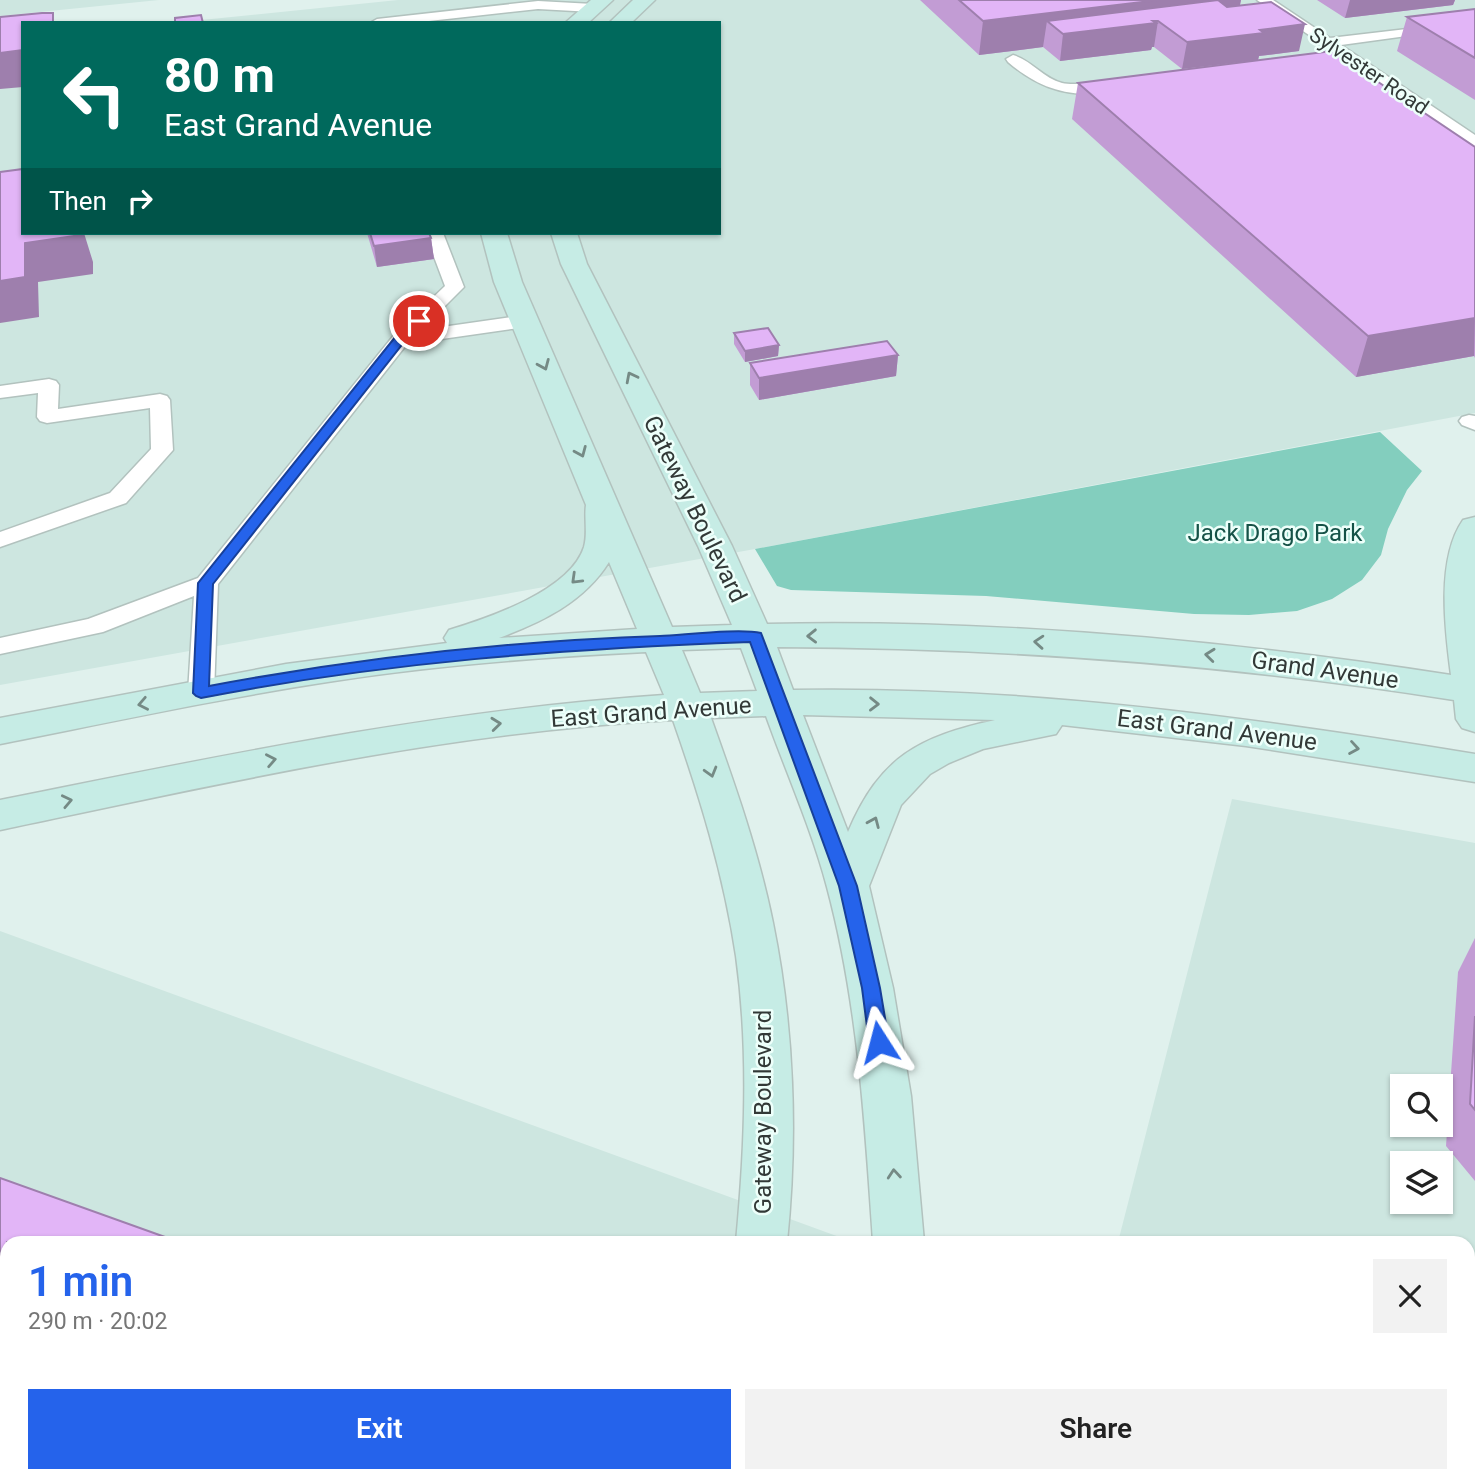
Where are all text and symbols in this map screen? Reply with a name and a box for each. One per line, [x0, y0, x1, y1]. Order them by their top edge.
street label: Sylvester Road [1305, 22, 1433, 120]
text: 80 m [164, 47, 275, 104]
icon: left [49, 49, 140, 140]
text: East Grand Avenue [164, 106, 432, 144]
icon: right [121, 182, 159, 220]
text: Then [49, 186, 107, 216]
pin [389, 291, 449, 351]
icon: arrive [400, 302, 438, 340]
one-way arrow [535, 358, 549, 370]
one-way arrow [625, 372, 639, 384]
street label: Gateway Boulevard [638, 411, 752, 607]
one-way arrow [572, 445, 586, 457]
park label: Jack Drago Park [1188, 519, 1363, 547]
one-way arrow [572, 570, 585, 583]
one-way arrow [806, 628, 816, 644]
one-way arrow [1033, 634, 1044, 649]
street label: Grand Avenue [1250, 646, 1400, 694]
one-way arrow [1204, 648, 1216, 663]
street label: East Grand Avenue [550, 691, 752, 733]
one-way arrow [137, 695, 149, 710]
one-way arrow [869, 696, 880, 712]
street label: East Grand Avenue [1115, 704, 1319, 756]
one-way arrow [490, 716, 502, 731]
one-way arrow [1348, 740, 1360, 755]
one-way arrow [265, 753, 277, 768]
one-way arrow [702, 766, 717, 778]
one-way arrow [61, 795, 73, 810]
one-way arrow [866, 817, 880, 830]
position arrow [842, 1005, 916, 1079]
street label: Gateway Boulevard [749, 1010, 777, 1214]
map controls [1390, 1074, 1453, 1214]
button: search [1390, 1074, 1453, 1137]
button: layers [1390, 1151, 1453, 1214]
one-way arrow [887, 1169, 902, 1180]
text: 1 min [28, 1257, 133, 1306]
button: close [1373, 1259, 1447, 1333]
text: 290 m · 20:02 [28, 1308, 167, 1335]
button: Exit [28, 1389, 731, 1469]
button: Share [745, 1389, 1447, 1469]

